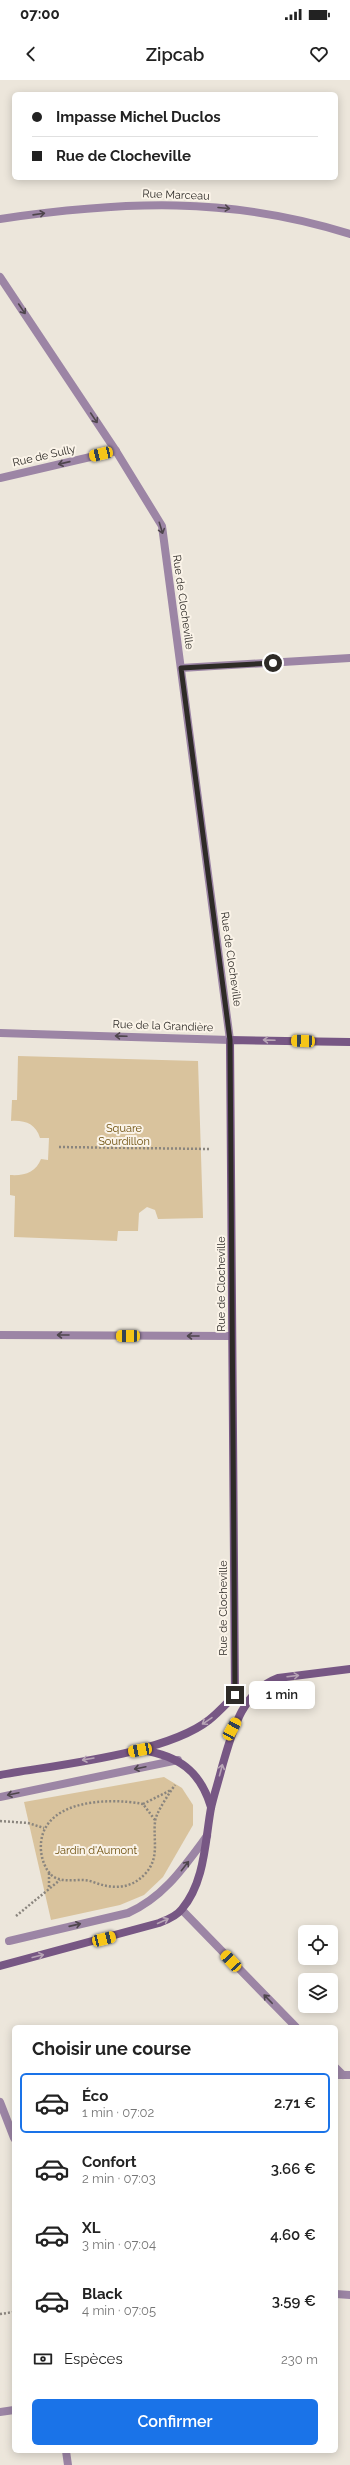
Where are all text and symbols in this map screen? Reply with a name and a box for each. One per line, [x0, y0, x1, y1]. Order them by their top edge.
text: 07:00 [20, 5, 60, 23]
icon: back [20, 43, 42, 65]
icon: heart [308, 43, 330, 65]
text: Zipcab [146, 44, 204, 65]
text: Impasse Michel Duclos [56, 108, 221, 126]
text: Rue de Clocheville [56, 147, 191, 165]
street label: Rue Marceau [142, 187, 210, 203]
one-way arrow [217, 204, 230, 212]
one-way arrow [32, 210, 45, 218]
one-way arrow [18, 304, 26, 315]
one-way arrow [90, 412, 98, 423]
street label: Rue de Sully [11, 442, 77, 470]
car [88, 445, 114, 463]
one-way arrow [58, 459, 71, 467]
one-way arrow [158, 522, 165, 535]
street label: Rue de Clocheville [170, 554, 196, 651]
route start [264, 654, 282, 672]
street label: Rue de Clocheville [218, 911, 244, 1008]
street label: Rue de la Grandière [112, 1018, 214, 1034]
one-way arrow [115, 1032, 128, 1040]
car [291, 1035, 315, 1047]
one-way arrow [263, 1036, 276, 1044]
park label: Square Sourdillon [98, 1122, 150, 1148]
street label: Rue de Clocheville [215, 1236, 228, 1332]
car [116, 1330, 140, 1342]
one-way arrow [57, 1331, 70, 1339]
one-way arrow [187, 1332, 200, 1340]
street label: Rue de Clocheville [217, 1560, 230, 1656]
one-way arrow [286, 1672, 299, 1680]
callout: 1 min [249, 1681, 315, 1709]
route end [226, 1686, 244, 1704]
text: 1 min [266, 1687, 298, 1702]
car [221, 1716, 243, 1742]
one-way arrow [201, 1717, 212, 1725]
car [127, 1742, 153, 1758]
one-way arrow [81, 1756, 94, 1764]
one-way arrow [134, 1764, 147, 1772]
one-way arrow [218, 1764, 226, 1777]
one-way arrow [7, 1791, 20, 1799]
park label: Jardin d'Aumont [55, 1844, 137, 1857]
one-way arrow [181, 1860, 189, 1871]
one-way arrow [156, 1917, 168, 1924]
one-way arrow [68, 1921, 81, 1929]
map controls [298, 1925, 338, 2013]
button: locate [298, 1925, 338, 1965]
car [91, 1930, 117, 1948]
car [218, 1948, 244, 1974]
one-way arrow [31, 1952, 44, 1959]
button: layers [298, 1973, 338, 2013]
one-way arrow [263, 1994, 273, 2004]
text: Choisir une course [32, 2038, 191, 2059]
icon: car [34, 2085, 70, 2121]
text: Éco [82, 2087, 108, 2105]
text: 2.71 € [274, 2094, 316, 2112]
text: 1 min · 07:02 [82, 2105, 154, 2120]
icon: car [34, 2151, 70, 2187]
text: Confort [82, 2153, 136, 2171]
text: 3.66 € [271, 2160, 316, 2178]
text: 2 min · 07:03 [82, 2171, 156, 2186]
icon: car [34, 2217, 70, 2253]
text: XL [82, 2219, 100, 2237]
text: 4.60 € [270, 2226, 316, 2244]
text: 3 min · 07:04 [82, 2237, 156, 2252]
icon: car [34, 2283, 70, 2319]
text: Black [82, 2285, 122, 2303]
text: 3.59 € [272, 2292, 316, 2310]
text: 4 min · 07:05 [82, 2303, 156, 2318]
icon: cash [32, 2348, 54, 2370]
text: Espèces [64, 2350, 123, 2368]
text: 230 m [281, 2352, 318, 2367]
button: Confirmer [32, 2399, 318, 2445]

